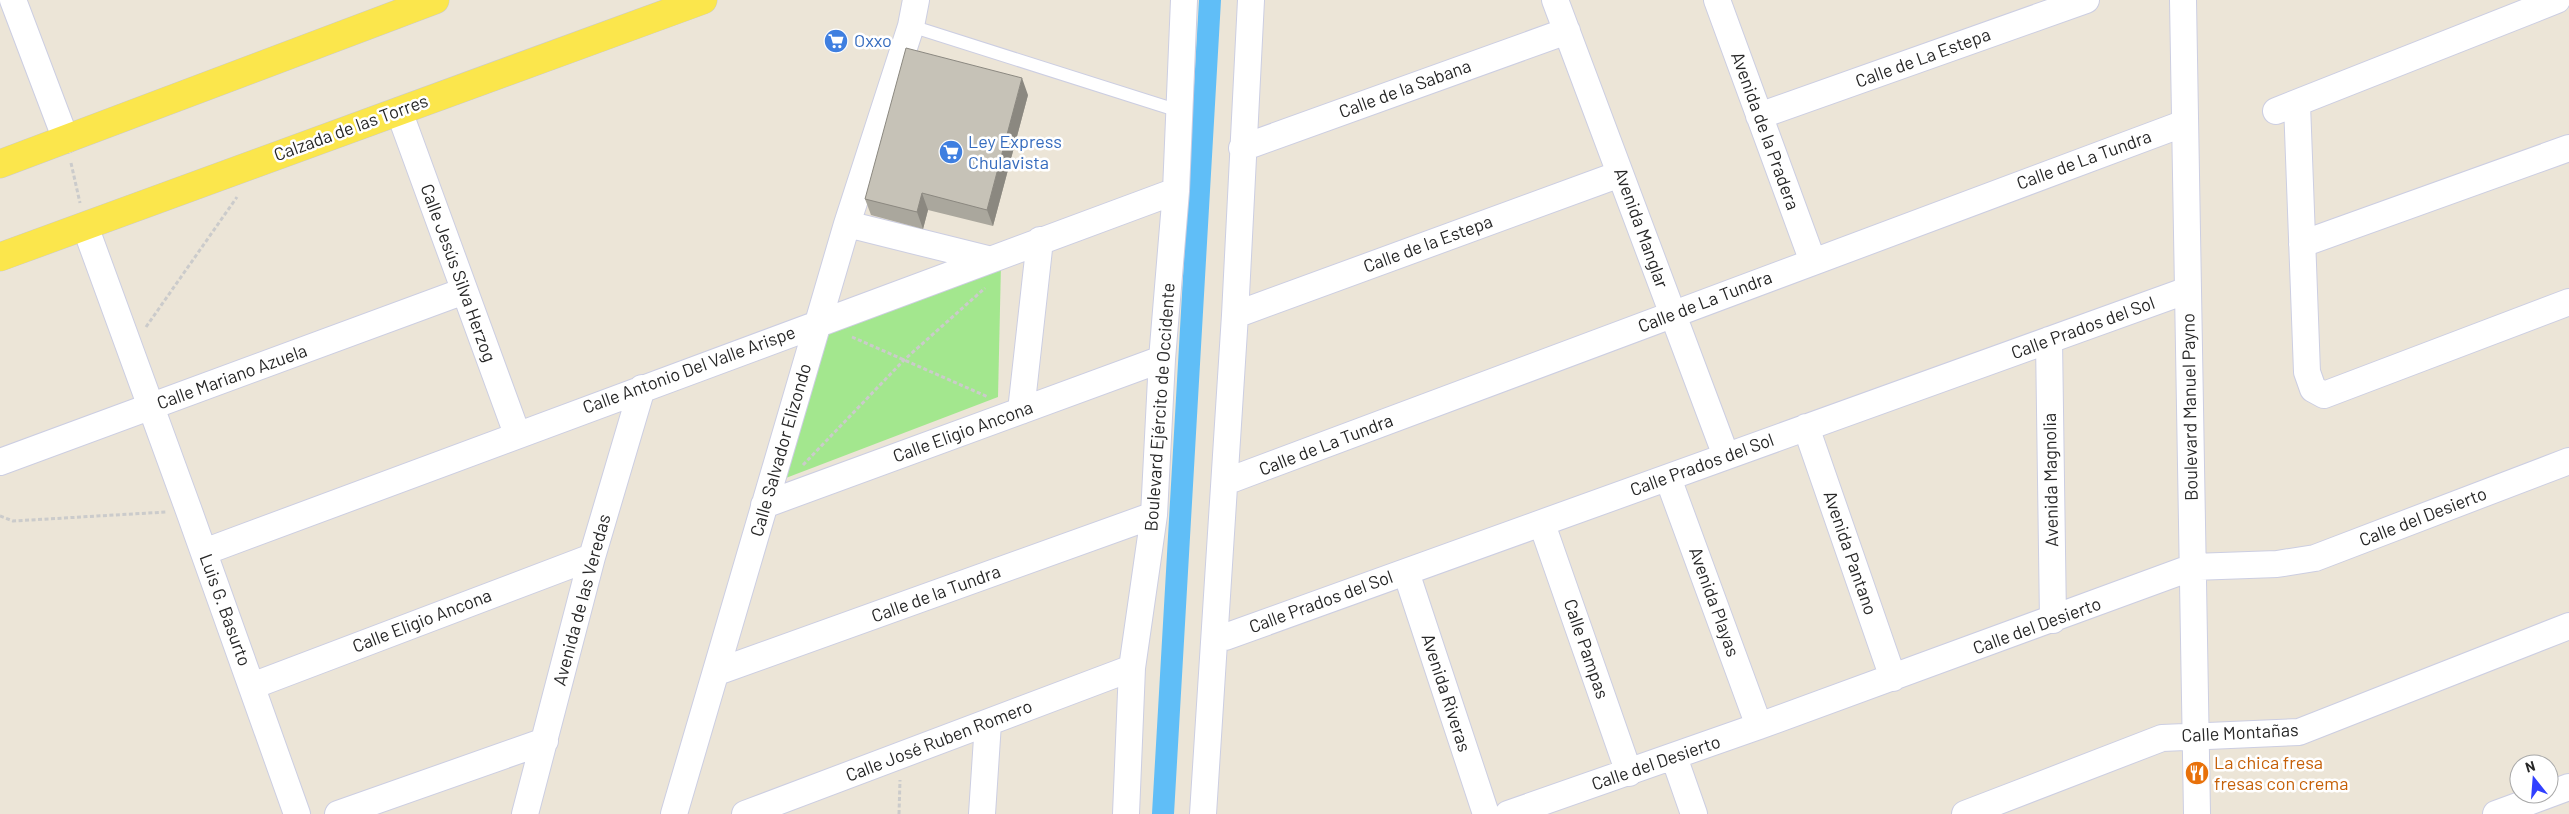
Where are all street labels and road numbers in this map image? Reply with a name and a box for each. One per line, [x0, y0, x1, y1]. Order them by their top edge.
street label: Calle de La Estepa [1852, 22, 1993, 92]
street label: Avenida de la Pradera [1727, 49, 1805, 213]
street label: Calle de la Sabana [1336, 54, 1474, 122]
street label: Calzada de las Torres [271, 89, 431, 165]
street label: Calle de La Tundra [2013, 124, 2154, 194]
street label: Avenida Manglar [1610, 164, 1674, 291]
street label: Calle Jesús Silva Herzog [416, 181, 501, 365]
street label: Calle de la Estepa [1360, 209, 1495, 277]
street label: Calle de La Tundra [1635, 265, 1775, 337]
street label: Boulevard Ejército de Occidente [1139, 282, 1179, 532]
street label: Calle Prados del Sol [2008, 291, 2158, 363]
street label: Boulevard Manuel Payno [2176, 313, 2202, 501]
street label: Calle Antonio Del Valle Arispe [579, 320, 798, 418]
street label: Calle Mariano Azuela [153, 339, 310, 413]
street label: Calle Salvador Elizondo [745, 361, 815, 539]
street label: Calle Eligio Ancona [890, 396, 1036, 467]
street label: Calle de La Tundra [1256, 408, 1396, 480]
street label: Avenida Magnolia [2038, 413, 2062, 547]
street label: Calle Prados del Sol [1627, 428, 1777, 500]
street label: Calle del Desierto [2356, 482, 2490, 551]
street label: Avenida Pantano [1819, 488, 1882, 618]
street label: Avenida de las Veredas [548, 511, 615, 688]
street label: Avenida Playas [1685, 544, 1745, 659]
street label: Luis G. Basurto [195, 551, 256, 669]
street label: Calle de la Tundra [868, 560, 1003, 627]
street label: Calle Prados del Sol [1246, 565, 1396, 637]
street label: Calle Eligio Ancona [349, 583, 494, 657]
street label: Calle del Desierto [1969, 592, 2104, 658]
street label: Calle Pampas [1560, 596, 1614, 701]
street label: Avenida Riveras [1417, 631, 1476, 755]
street label: Calle José Ruben Romero [842, 694, 1035, 786]
street label: Calle Montañas [2181, 718, 2299, 746]
street label: Calle del Desierto [1588, 730, 1723, 794]

